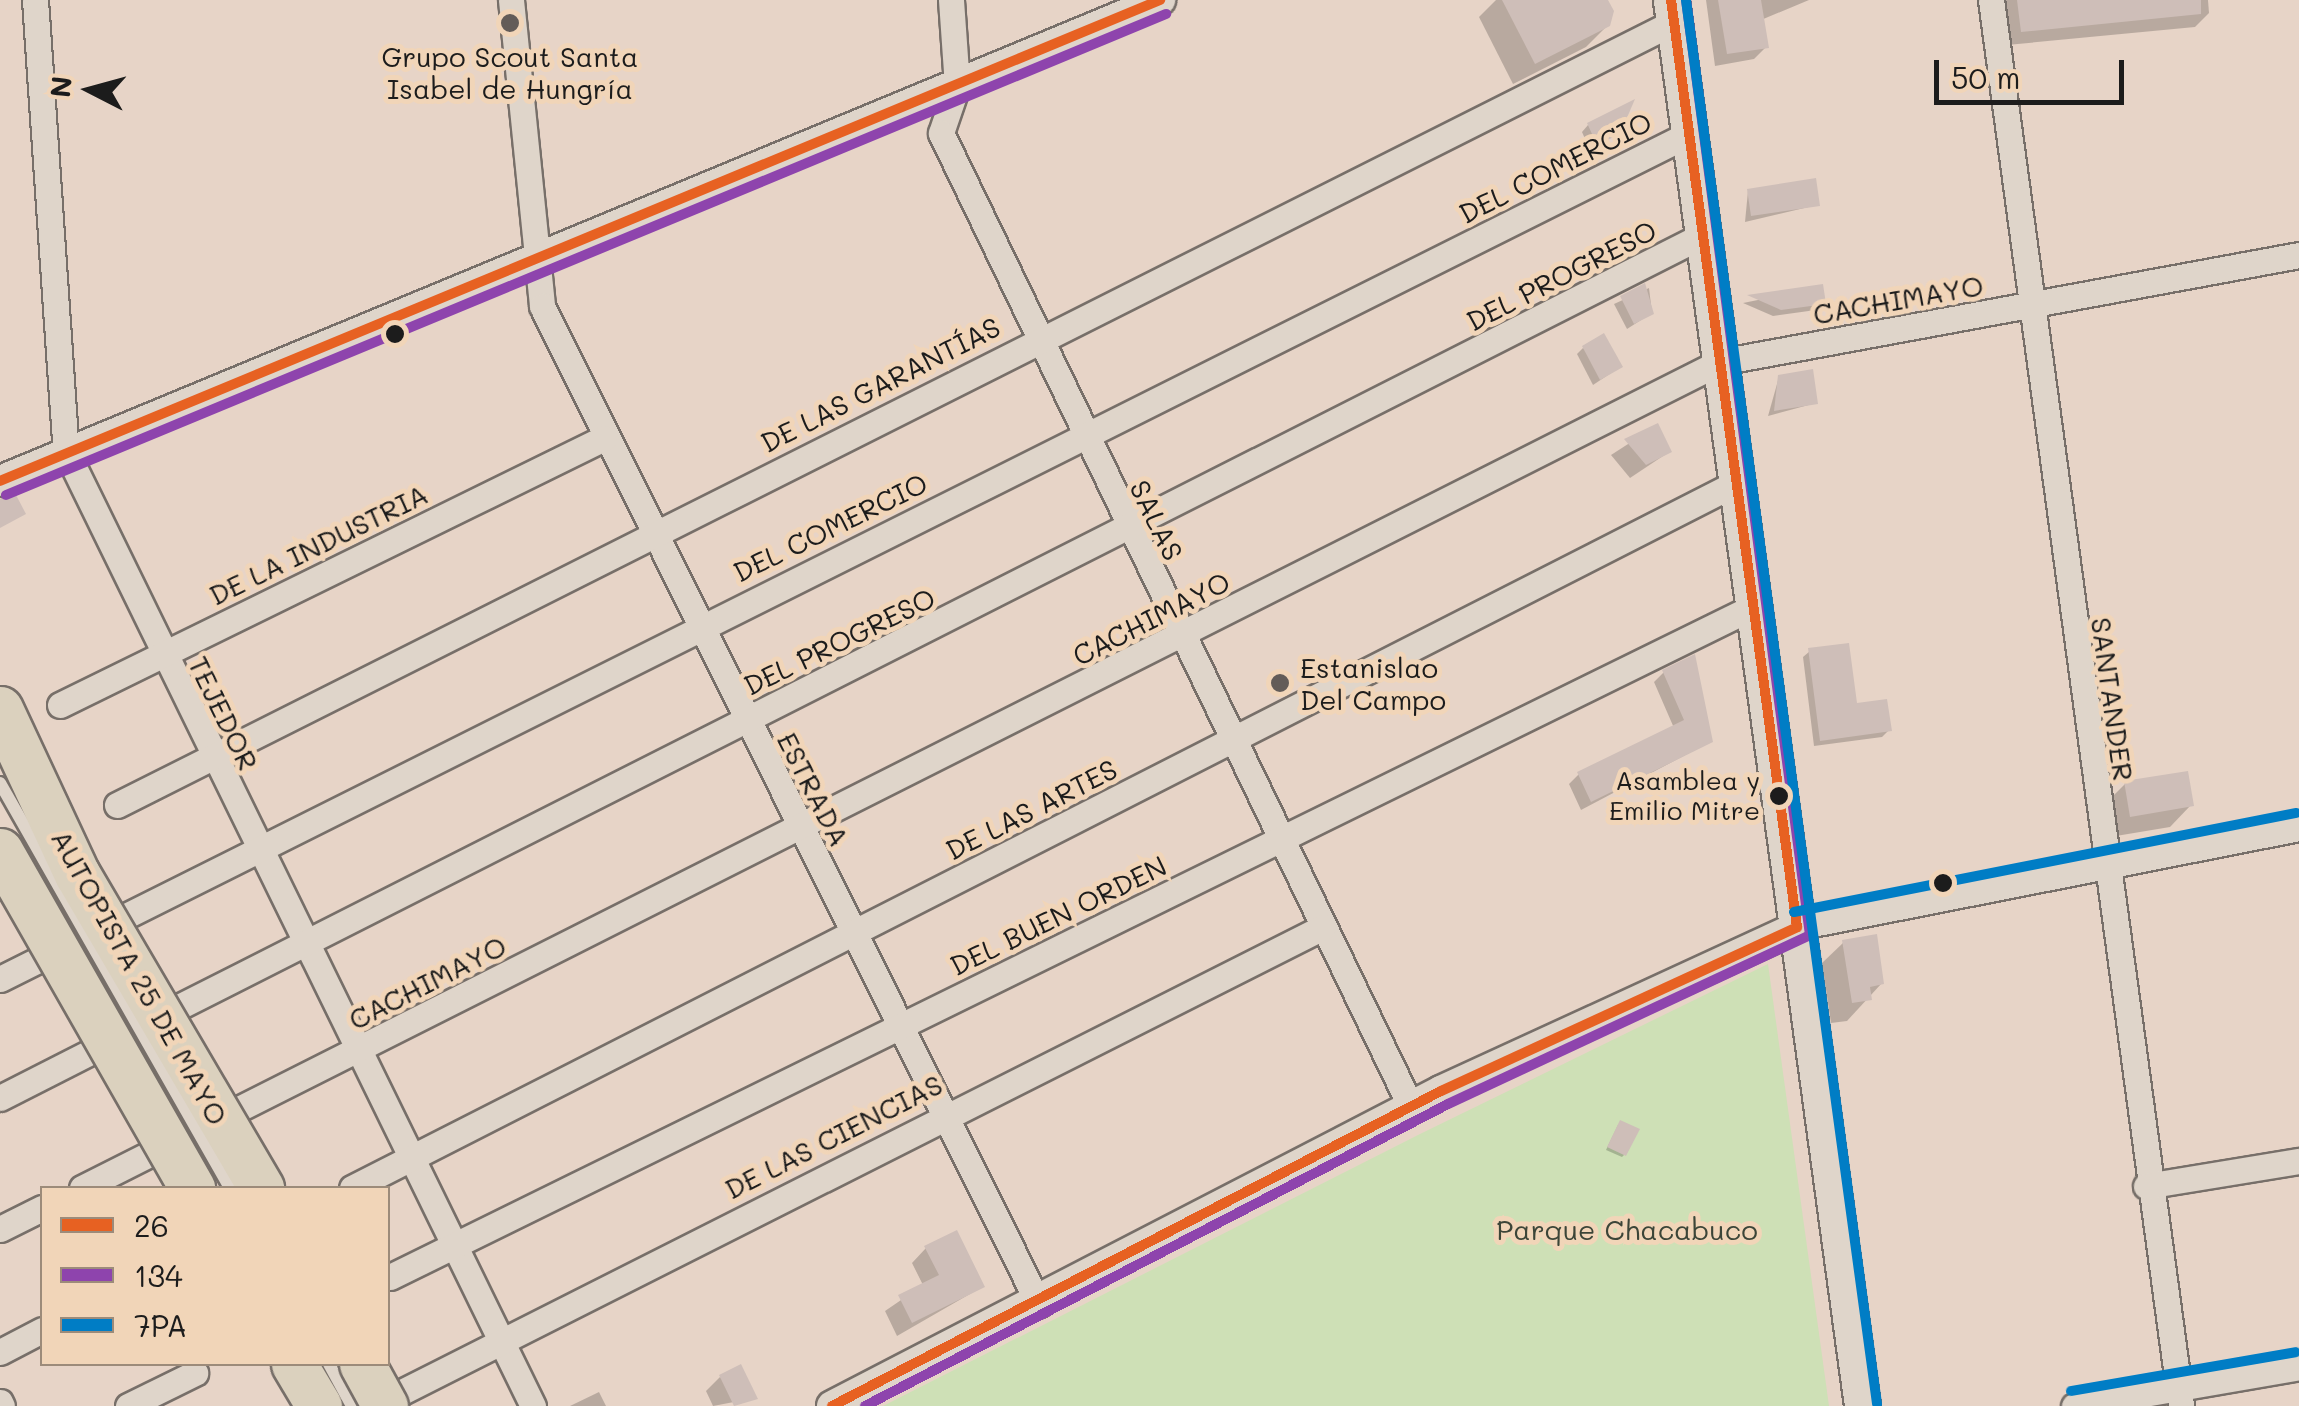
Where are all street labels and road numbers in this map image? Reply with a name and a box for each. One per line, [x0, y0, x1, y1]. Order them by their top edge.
street label: DEL COMERCIO [1453, 104, 1657, 230]
street label: DEL PROGRESO [1460, 213, 1662, 337]
street label: CACHIMAYO [1810, 268, 1986, 330]
street label: DE LAS GARANTÍAS [755, 309, 1005, 459]
street label: DEL COMERCIO [727, 465, 933, 589]
street label: SALAS [1123, 474, 1191, 566]
street label: DE LA INDUSTRIA [203, 476, 433, 612]
street label: CACHIMAYO [1067, 564, 1235, 672]
street label: DEL PROGRESO [738, 580, 940, 702]
street label: SANTANDER [2085, 615, 2141, 783]
street label: TEJEDOR [182, 651, 266, 775]
street label: ESTRADA [771, 726, 857, 852]
street label: DE LAS ARTES [940, 751, 1122, 867]
street label: AUTOPISTA 25 DE MAYO [45, 824, 235, 1130]
street label: DEL BUEN ORDEN [944, 848, 1172, 982]
street label: CACHIMAYO [343, 928, 511, 1036]
street label: DE LAS CIENCIAS [719, 1067, 947, 1205]

